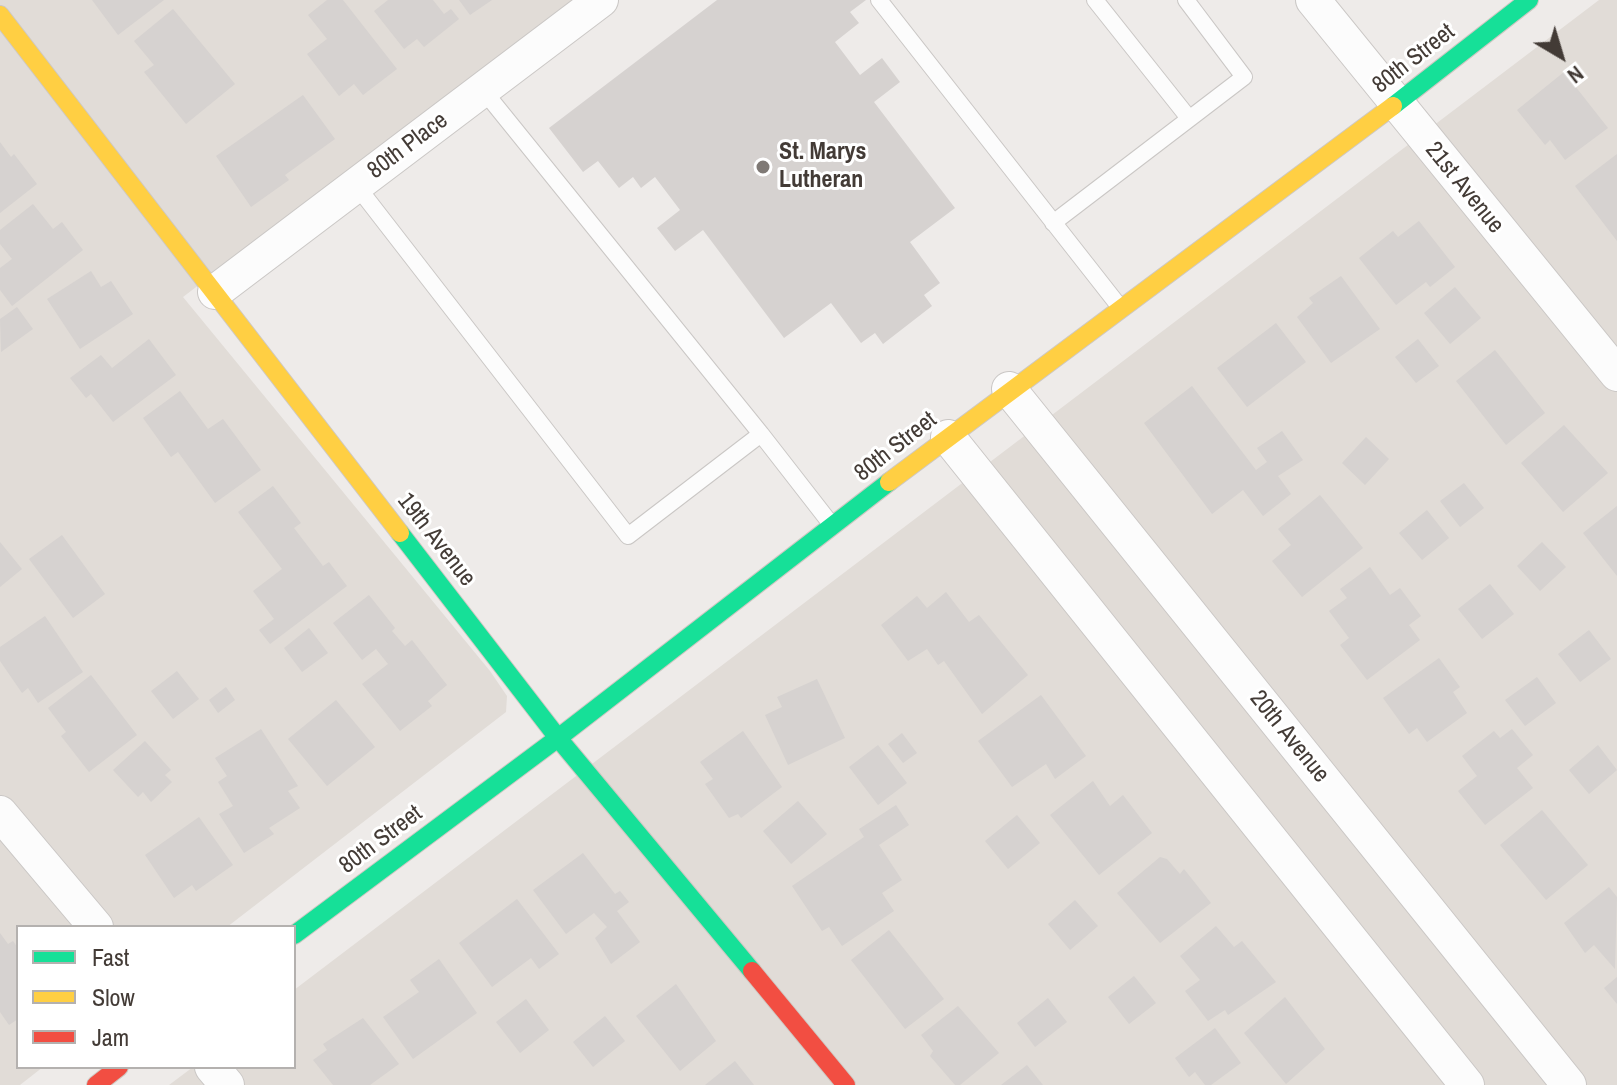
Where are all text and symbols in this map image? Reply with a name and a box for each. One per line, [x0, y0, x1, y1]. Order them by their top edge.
north arrow [1521, 16, 1601, 96]
street label: 80th Street [1367, 18, 1461, 100]
text: N [1561, 59, 1590, 91]
street label: 80th Place [362, 107, 454, 185]
street label: 21st Avenue [1418, 137, 1510, 239]
place label: St. Marys Lutheran [779, 139, 867, 195]
marker: St. Marys Lutheran [754, 158, 772, 176]
street label: 80th Street [849, 406, 943, 488]
street label: 19th Avenue [391, 488, 481, 592]
street label: 20th Avenue [1243, 685, 1335, 789]
street label: 80th Street [334, 800, 428, 880]
legend [16, 925, 296, 1069]
text: Fast [92, 941, 129, 973]
text: Slow [92, 981, 135, 1013]
text: Jam [92, 1021, 129, 1053]

